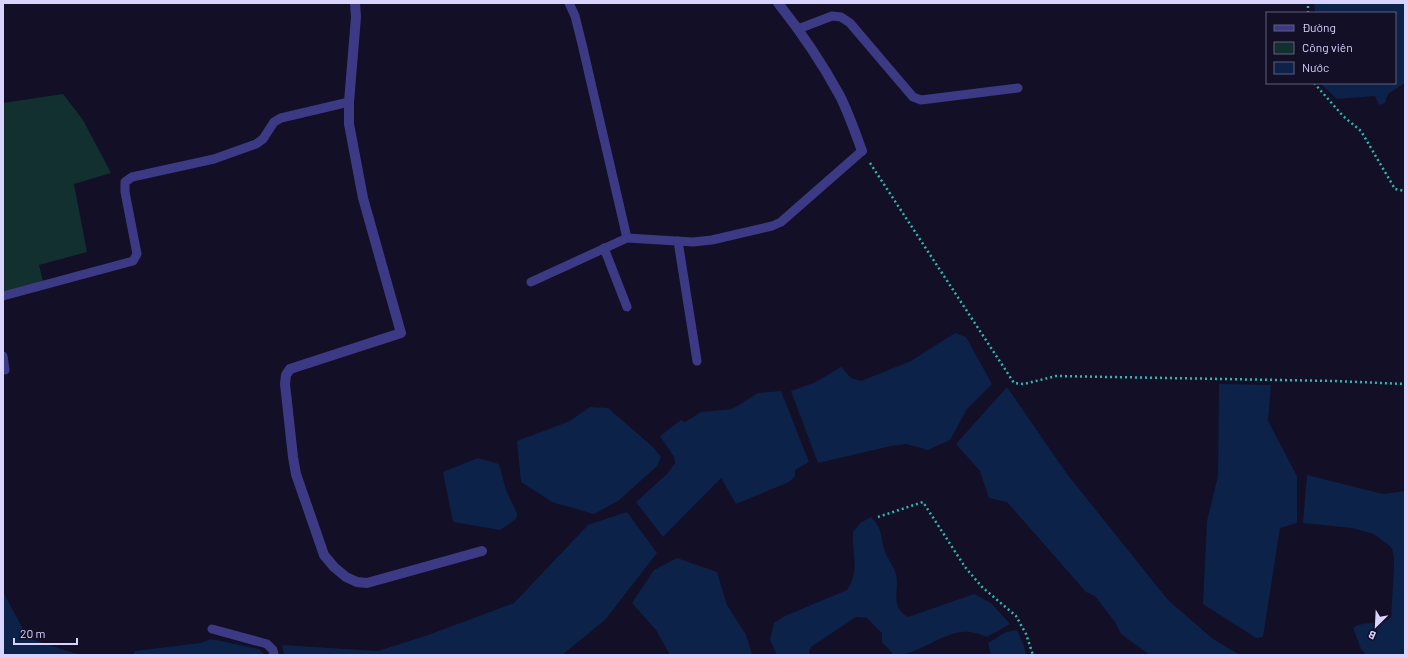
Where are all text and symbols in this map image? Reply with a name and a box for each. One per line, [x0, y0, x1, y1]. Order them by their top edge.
legend [1266, 12, 1396, 84]
text: Đường [1302, 20, 1336, 34]
text: Công viên [1302, 40, 1353, 54]
text: Nước [1302, 60, 1329, 74]
north arrow [1356, 606, 1396, 646]
scale bar [14, 620, 77, 646]
text: 20 m [20, 626, 46, 640]
text: B [1366, 628, 1377, 643]

